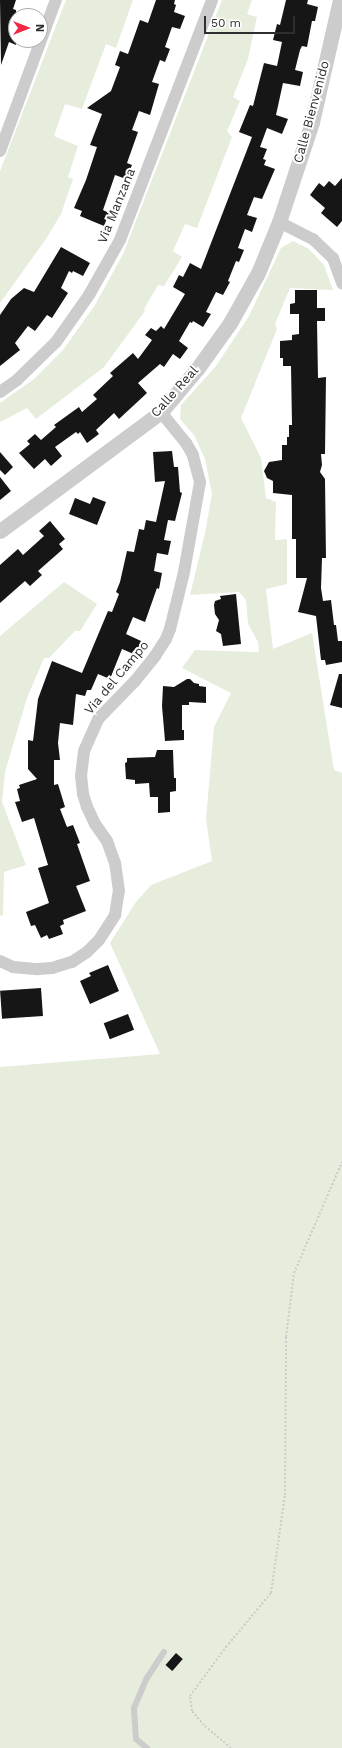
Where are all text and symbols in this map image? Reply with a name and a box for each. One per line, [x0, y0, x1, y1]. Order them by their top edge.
north arrow [8, 8, 48, 48]
scale bar [206, 8, 297, 34]
text: 50 m [211, 16, 241, 30]
text: N [33, 24, 46, 32]
street label: Calle Bienvenido [291, 59, 333, 165]
street label: Via Manzana [95, 166, 139, 246]
street label: Calle Real [148, 363, 202, 421]
street label: Via del Campo [81, 638, 153, 718]

